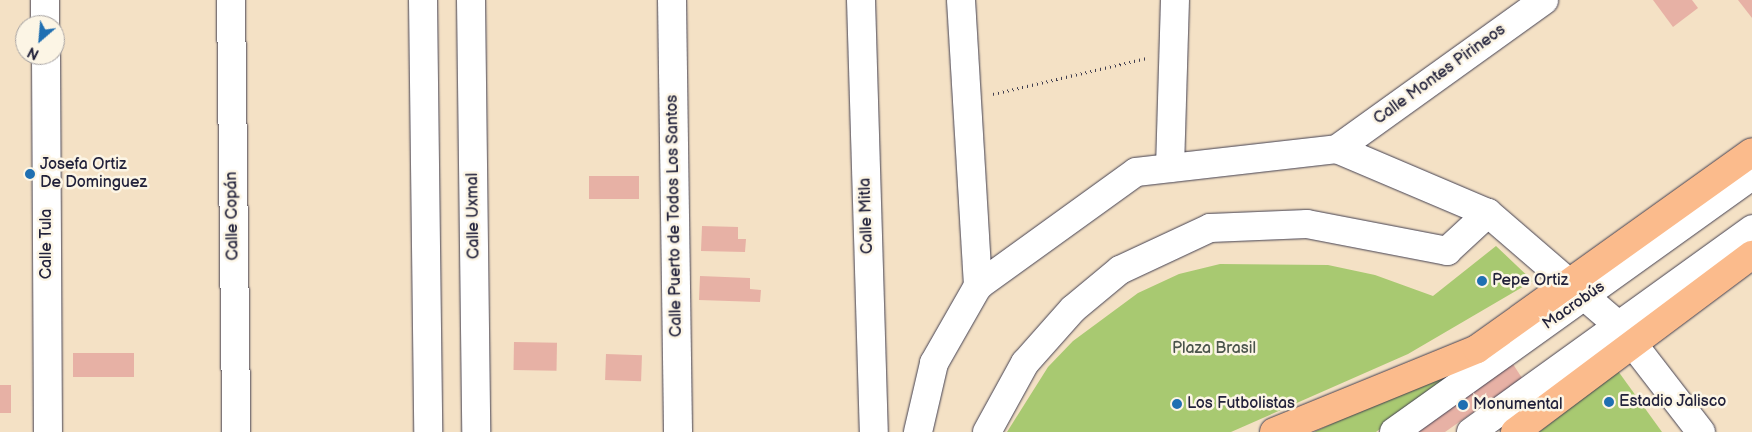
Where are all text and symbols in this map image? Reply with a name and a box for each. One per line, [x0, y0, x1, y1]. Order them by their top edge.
north arrow [15, 15, 65, 65]
street label: Calle Montes Pirineos [1370, 21, 1510, 129]
text: N [25, 43, 42, 63]
street label: Calle Puerto de Todos Los Santos [663, 94, 687, 338]
place label: Josefa Ortiz De Dominguez [40, 155, 147, 193]
marker: Josefa Ortiz De Dominguez [24, 168, 36, 180]
street label: Calle Copán [223, 171, 243, 261]
street label: Calle Uxmal [464, 173, 484, 259]
street label: Calle Mitla [856, 178, 878, 254]
street label: Calle Tula [37, 208, 57, 280]
place label: Pepe Ortiz [1492, 271, 1568, 291]
marker: Pepe Ortiz [1476, 275, 1488, 287]
street label: Macrobús [1539, 278, 1609, 334]
park label: Plaza Brasil [1172, 339, 1256, 359]
place label: Estadio Jalisco [1619, 392, 1727, 412]
place label: Los Futbolistas [1187, 394, 1295, 414]
place label: Monumental [1473, 395, 1563, 415]
marker: Estadio Jalisco [1603, 396, 1615, 408]
marker: Los Futbolistas [1171, 398, 1183, 410]
marker: Monumental [1457, 399, 1469, 411]

